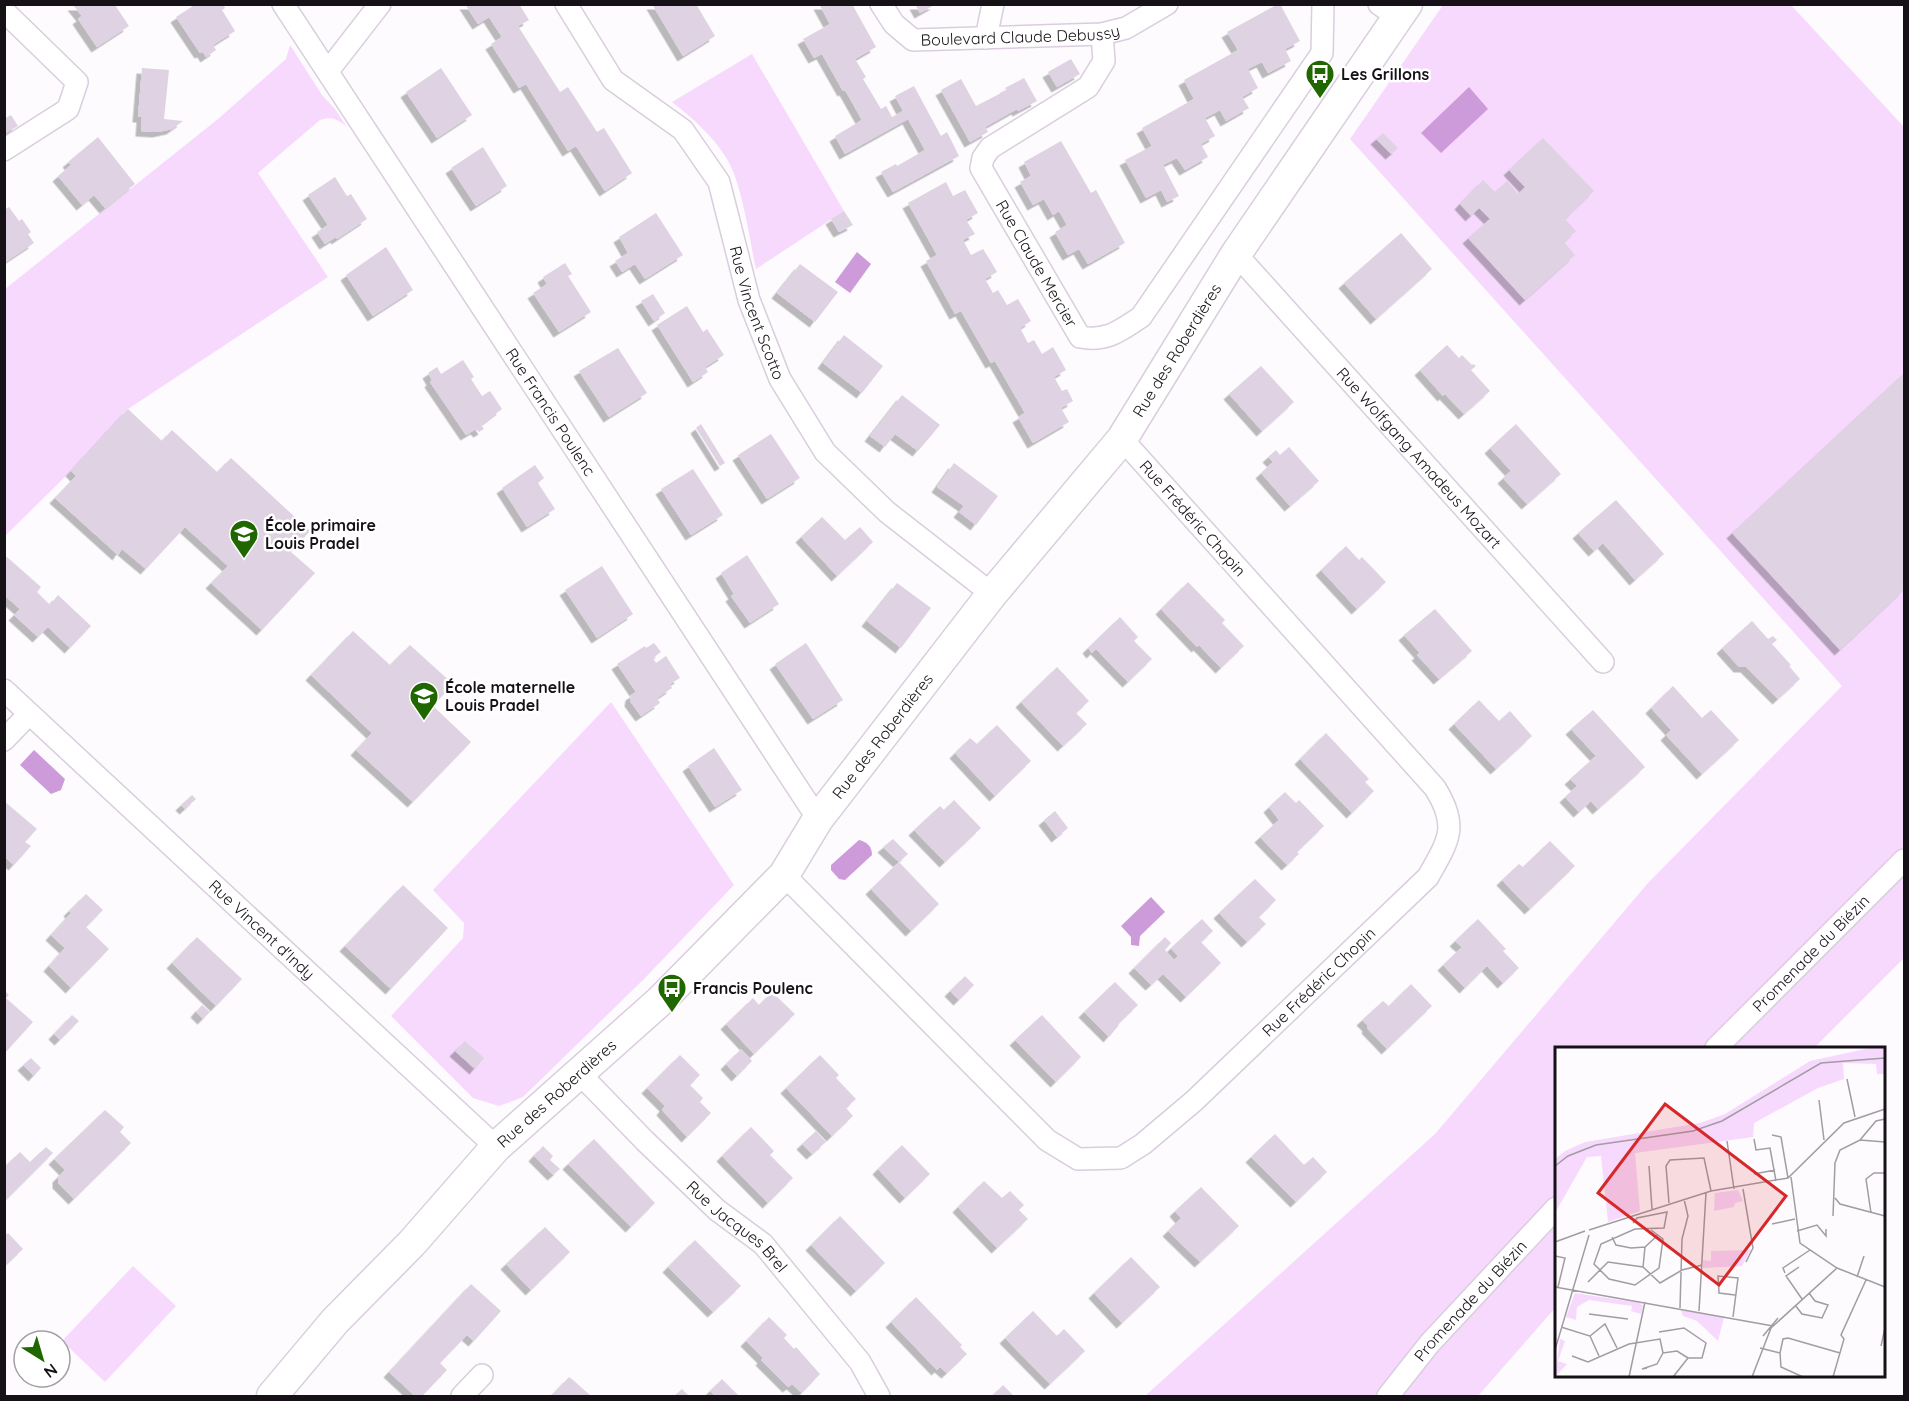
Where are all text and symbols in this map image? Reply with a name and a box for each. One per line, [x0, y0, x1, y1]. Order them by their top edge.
street label: Boulevard Claude Debussy [920, 20, 1122, 50]
bus stop icon: Les Grillons [1304, 58, 1336, 100]
place label: Les Grillons [1341, 64, 1429, 84]
street label: Rue Claude Mercier [992, 196, 1082, 331]
street label: Rue Vincent Scotto [726, 244, 789, 383]
street label: Rue des Roberdières [1128, 280, 1225, 421]
street label: Rue Francis Poulenc [502, 344, 600, 480]
street label: Rue Wolfgang Amadeus Mozart [1333, 363, 1506, 552]
street label: Rue Frédéric Chopin [1136, 456, 1250, 580]
place label: École primaire Louis Pradel [265, 515, 376, 553]
school or university icon: École primaire Louis Pradel [228, 518, 260, 560]
street label: Rue des Roberdières [827, 669, 937, 803]
place label: École maternelle Louis Pradel [445, 677, 575, 715]
school or university icon: École maternelle Louis Pradel [408, 680, 440, 722]
street label: Rue Vincent d'Indy [205, 875, 319, 984]
street label: Promenade du Biézin [1748, 891, 1873, 1016]
street label: Rue Frédéric Chopin [1258, 923, 1380, 1041]
bus stop icon: Francis Poulenc [656, 972, 688, 1014]
place label: Francis Poulenc [693, 978, 813, 998]
street label: Rue des Roberdières [493, 1035, 620, 1152]
inset map [1555, 1047, 1885, 1377]
street label: Rue Jacques Brel [682, 1176, 792, 1276]
street label: Promenade du Biézin [1410, 1236, 1531, 1365]
north arrow [12, 1329, 72, 1389]
text: N [40, 1359, 62, 1383]

